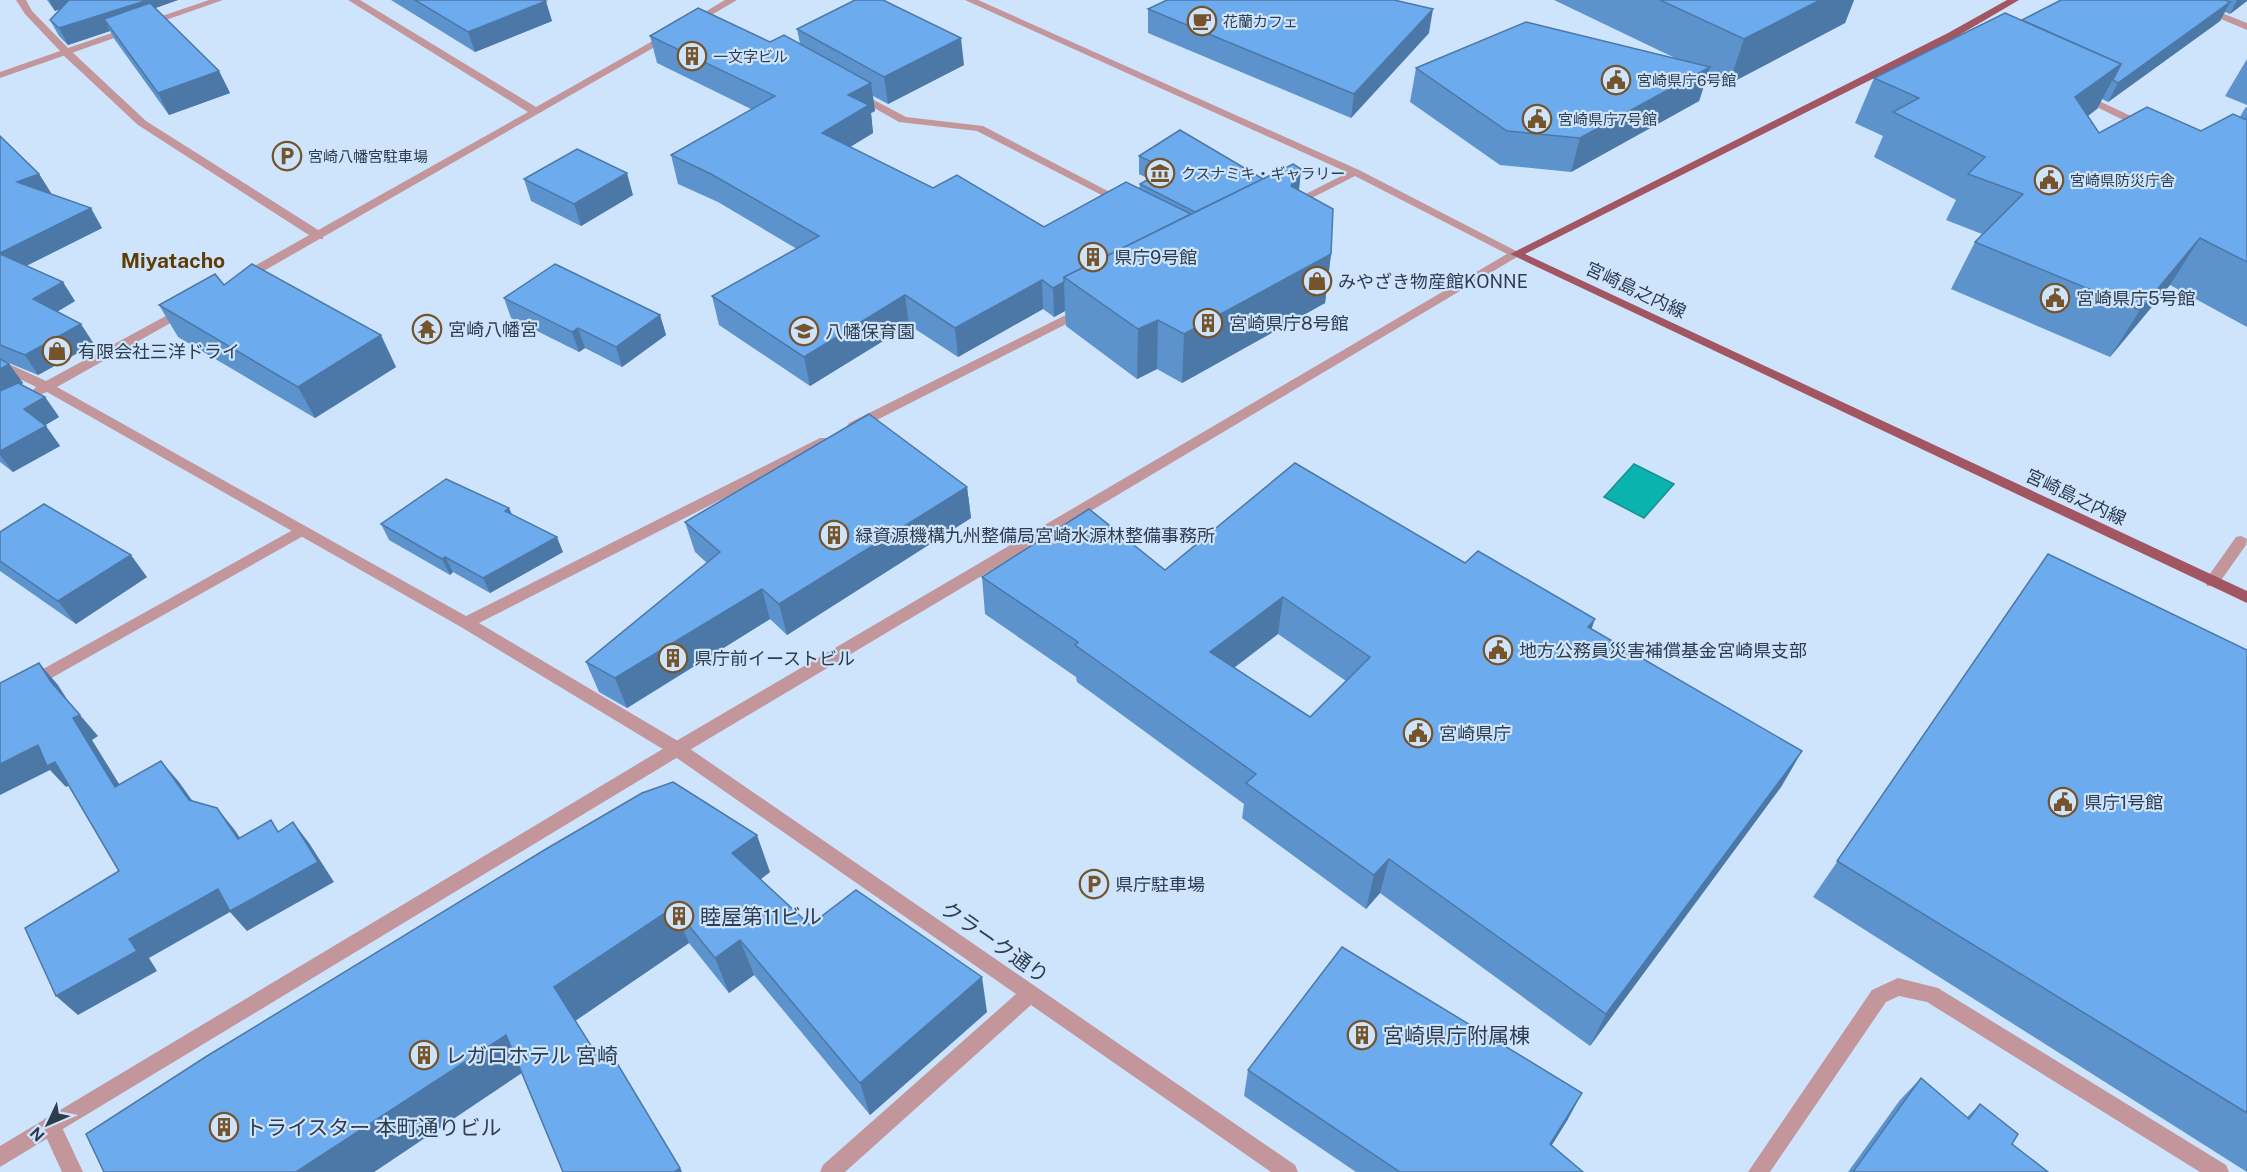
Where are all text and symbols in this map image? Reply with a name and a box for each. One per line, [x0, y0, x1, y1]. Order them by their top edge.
cafe icon: 花蘭カフェ [1186, 5, 1218, 37]
place label: 花蘭カフェ [1223, 13, 1298, 30]
building icon: 一文字ビル [676, 40, 708, 72]
place label: 一文字ビル [713, 48, 788, 65]
public building icon: 宮崎県庁6号館 [1600, 64, 1632, 96]
place label: 宮崎県庁6号館 [1637, 72, 1736, 89]
public building icon: 宮崎県庁7号館 [1521, 103, 1553, 135]
place label: 宮崎県庁7号館 [1558, 111, 1657, 128]
parking icon: 宮崎八幡宮駐車場 [271, 140, 303, 172]
place label: 宮崎八幡宮駐車場 [308, 148, 428, 165]
museum icon: クスナミキ・ギャラリー [1144, 157, 1176, 189]
public building icon: 宮崎県防災庁舎 [2033, 164, 2065, 196]
place label: クスナミキ・ギャラリー [1181, 165, 1346, 182]
place label: 宮崎県防災庁舎 [2070, 172, 2175, 189]
building icon: 県庁9号館 [1077, 241, 1109, 273]
place label: 県庁9号館 [1114, 247, 1197, 268]
district label: Miyatacho [121, 248, 225, 273]
street label: 宮崎島之内線 [1583, 258, 1689, 322]
shop icon: みやざき物産館KONNE [1301, 265, 1333, 297]
place label: みやざき物産館KONNE [1338, 271, 1528, 292]
public building icon: 宮崎県庁5号館 [2039, 282, 2071, 314]
place label: 宮崎県庁5号館 [2076, 288, 2196, 309]
building icon: 宮崎県庁8号館 [1192, 307, 1224, 339]
temple icon: 宮崎八幡宮 [411, 313, 443, 345]
place label: 宮崎県庁8号館 [1229, 313, 1349, 334]
school or university icon: 八幡保育園 [788, 315, 820, 347]
place label: 宮崎八幡宮 [448, 319, 538, 340]
place label: 八幡保育園 [825, 321, 915, 342]
shop icon: 有限会社三洋ドライ [41, 335, 73, 367]
place label: 有限会社三洋ドライ [78, 341, 240, 362]
street label: 宮崎島之内線 [2023, 465, 2129, 529]
building icon: 緑資源機構九州整備局宮崎水源林整備事務所 [818, 519, 850, 551]
place label: 緑資源機構九州整備局宮崎水源林整備事務所 [855, 525, 1215, 546]
public building icon: 地方公務員災害補償基金宮崎県支部 [1482, 634, 1514, 666]
place label: 地方公務員災害補償基金宮崎県支部 [1519, 640, 1807, 661]
building icon: 県庁前イーストビル [657, 642, 689, 674]
place label: 県庁前イーストビル [694, 648, 855, 669]
public building icon: 宮崎県庁 [1402, 717, 1434, 749]
place label: 宮崎県庁 [1439, 723, 1511, 744]
public building icon: 県庁1号館 [2047, 786, 2079, 818]
place label: 県庁1号館 [2084, 792, 2163, 813]
parking icon: 県庁駐車場 [1078, 868, 1110, 900]
place label: 県庁駐車場 [1115, 874, 1205, 895]
street label: クラーク通り [936, 896, 1054, 988]
building icon: 睦屋第11ビル [663, 900, 695, 932]
place label: 睦屋第11ビル [700, 904, 822, 929]
building icon: 宮崎県庁附属棟 [1346, 1019, 1378, 1051]
place label: 宮崎県庁附属棟 [1383, 1023, 1530, 1048]
building icon: レガロホテル 宮崎 [408, 1039, 440, 1071]
place label: レガロホテル 宮崎 [445, 1043, 618, 1068]
north arrow [18, 1094, 78, 1154]
building icon: トライスター 本町通りビル [208, 1111, 240, 1143]
place label: トライスター 本町通りビル [245, 1115, 501, 1140]
text: N [26, 1123, 49, 1145]

